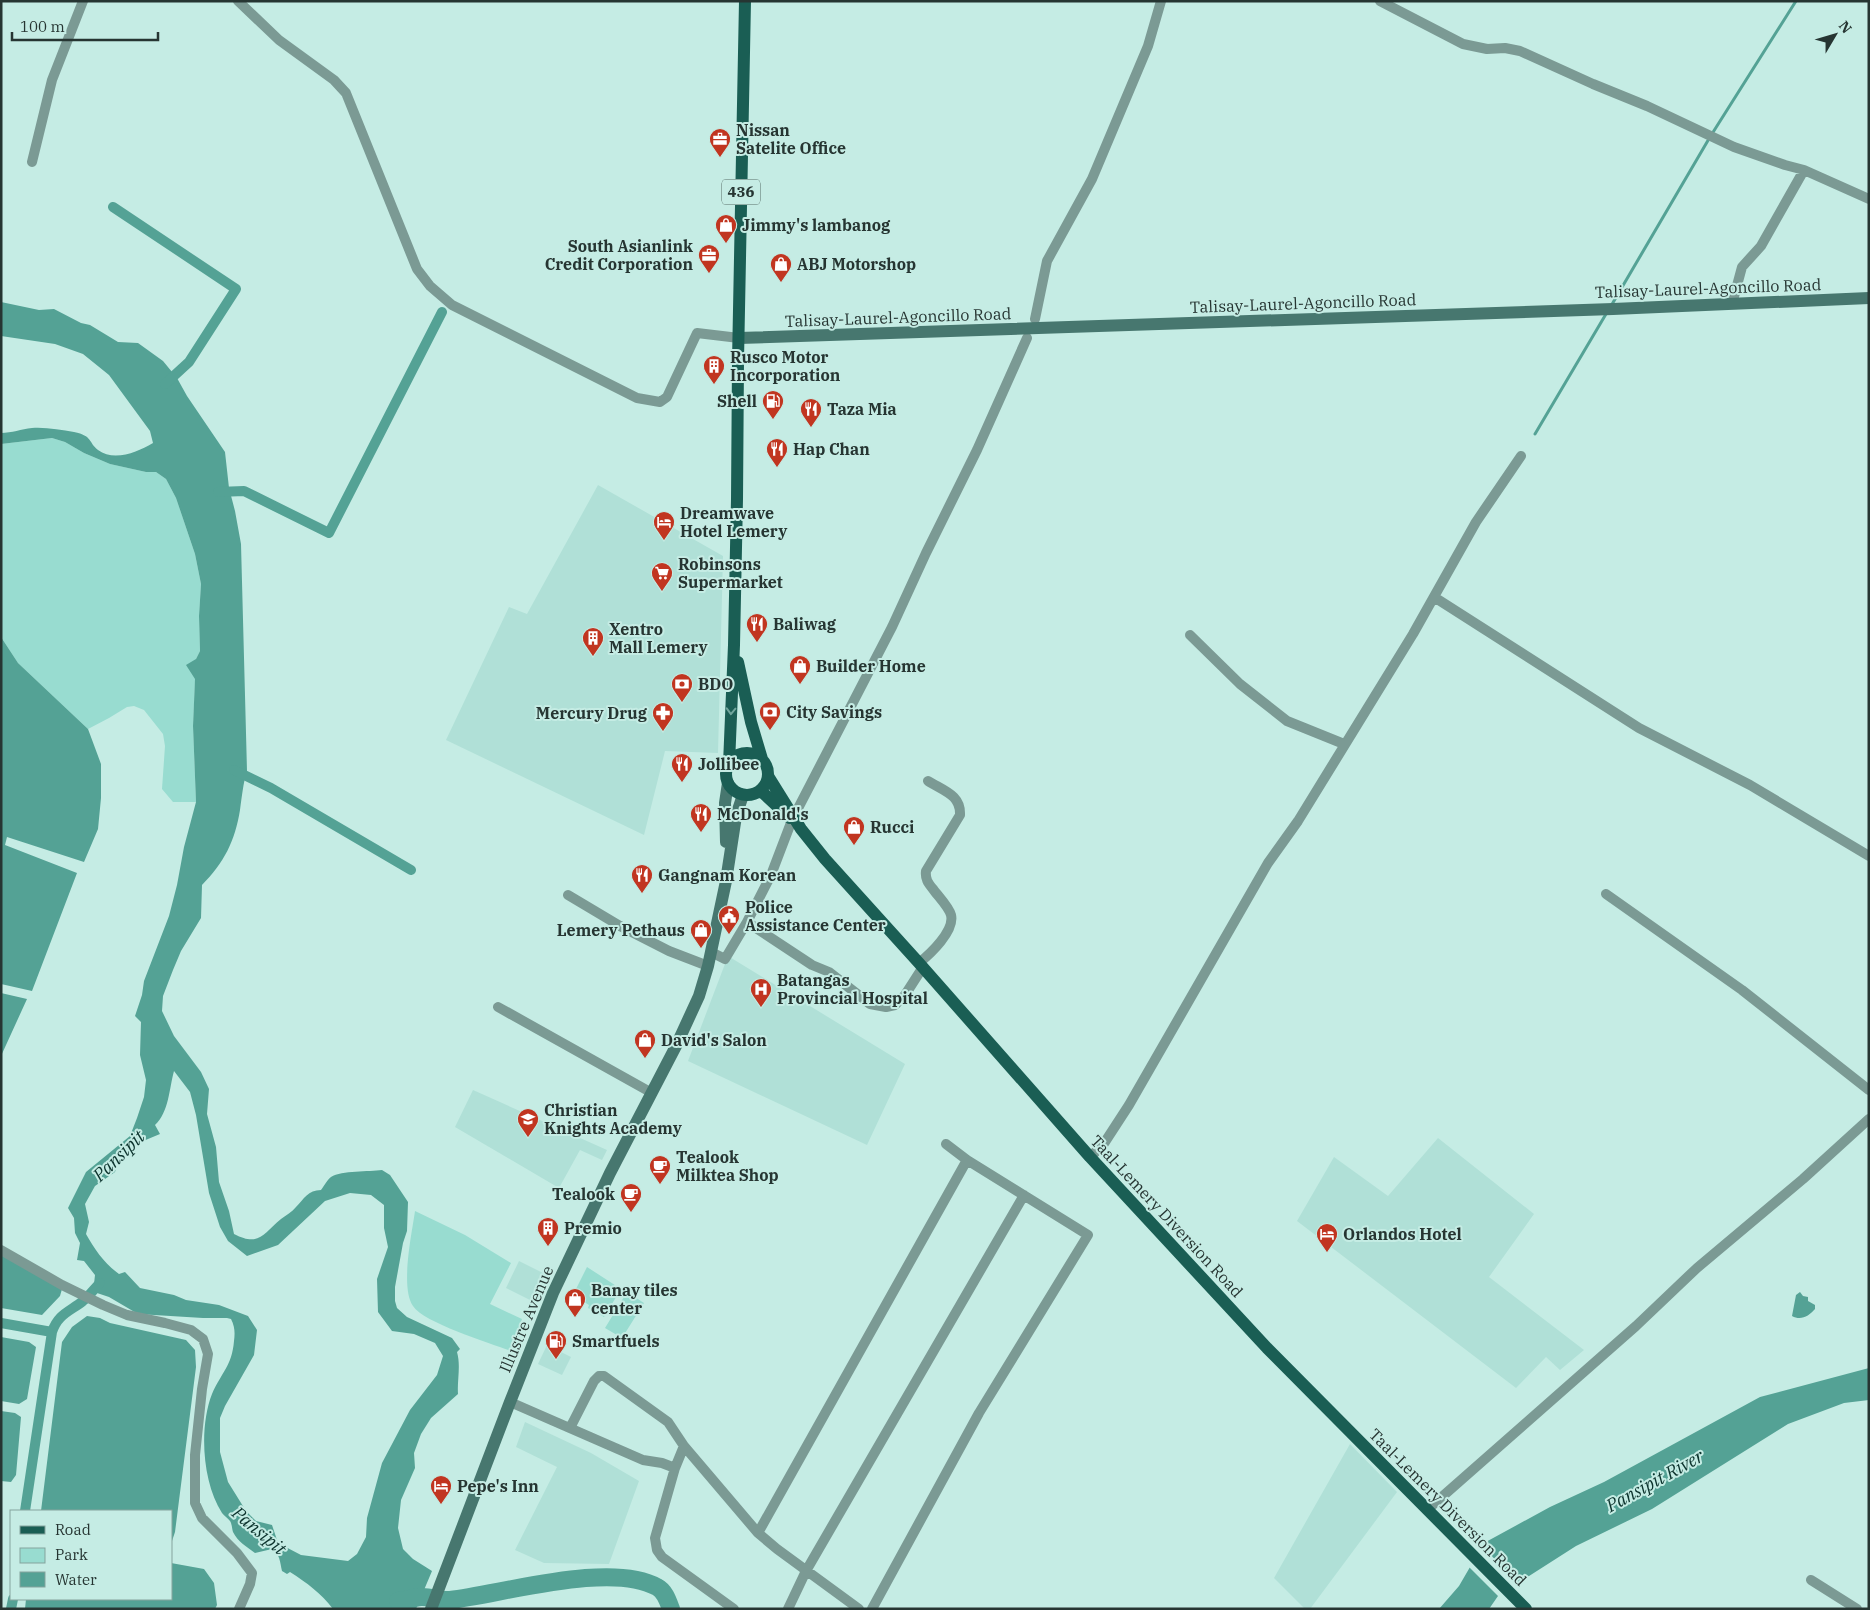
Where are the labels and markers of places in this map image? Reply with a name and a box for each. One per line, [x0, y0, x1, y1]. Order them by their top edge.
place label: Nissan Satelite Office [736, 120, 846, 158]
office icon: Nissan Satelite Office [708, 127, 732, 158]
shop icon: Jimmy's lambanog [714, 213, 738, 244]
place label: Jimmy's lambanog [742, 215, 891, 235]
place label: South Asianlink Credit Corporation [545, 236, 693, 274]
office icon: South Asianlink Credit Corporation [697, 243, 721, 274]
shop icon: ABJ Motorshop [769, 252, 793, 283]
place label: ABJ Motorshop [797, 254, 916, 274]
place label: Rusco Motor Incorporation [730, 347, 841, 385]
building icon: Rusco Motor Incorporation [702, 354, 726, 385]
fuel station icon: Shell [761, 389, 785, 420]
place label: Shell [717, 391, 757, 411]
restaurant icon: Taza Mia [799, 397, 823, 428]
place label: Taza Mia [827, 399, 897, 419]
restaurant icon: Hap Chan [765, 437, 789, 468]
place label: Hap Chan [793, 439, 870, 459]
place label: Dreamwave Hotel Lemery [680, 503, 788, 541]
hotel icon: Dreamwave Hotel Lemery [652, 510, 676, 541]
place label: Robinsons Supermarket [678, 554, 783, 592]
supermarket icon: Robinsons Supermarket [650, 561, 674, 592]
restaurant icon: Baliwag [745, 612, 769, 643]
place label: Baliwag [773, 614, 837, 634]
place label: Xentro Mall Lemery [609, 619, 709, 657]
building icon: Xentro Mall Lemery [581, 626, 605, 657]
shop icon: Builder Home [788, 654, 812, 685]
place label: Builder Home [816, 656, 926, 676]
bank icon: BDO [670, 672, 694, 703]
place label: BDO [698, 674, 734, 694]
bank icon: City Savings [758, 700, 782, 731]
pharmacy icon: Mercury Drug [651, 701, 675, 732]
place label: City Savings [786, 702, 882, 722]
place label: Mercury Drug [536, 703, 648, 723]
restaurant icon: Jollibee [670, 752, 694, 783]
place label: Jollibee [698, 754, 759, 774]
restaurant icon: McDonald's [689, 802, 713, 833]
place label: McDonald's [717, 804, 809, 824]
shop icon: Rucci [842, 815, 866, 846]
place label: Rucci [870, 817, 914, 837]
restaurant icon: Gangnam Korean [630, 863, 654, 894]
place label: Gangnam Korean [658, 865, 797, 885]
place label: Police Assistance Center [745, 897, 886, 935]
public building icon: Police Assistance Center [717, 904, 741, 935]
shop icon: Lemery Pethaus [689, 918, 713, 949]
place label: Lemery Pethaus [557, 920, 685, 940]
place label: Batangas Provincial Hospital [777, 970, 928, 1008]
hospital icon: Batangas Provincial Hospital [749, 977, 773, 1008]
shop icon: David's Salon [633, 1028, 657, 1059]
place label: David's Salon [661, 1030, 767, 1050]
place label: Christian Knights Academy [544, 1100, 683, 1138]
school or university icon: Christian Knights Academy [516, 1107, 540, 1138]
place label: Tealook Milktea Shop [676, 1147, 779, 1185]
cafe icon: Tealook Milktea Shop [648, 1154, 672, 1185]
cafe icon: Tealook [619, 1182, 643, 1213]
place label: Tealook [552, 1184, 615, 1204]
building icon: Premio [536, 1216, 560, 1247]
place label: Premio [564, 1218, 622, 1238]
hotel icon: Orlandos Hotel [1315, 1222, 1339, 1253]
place label: Orlandos Hotel [1343, 1224, 1462, 1244]
place label: Banay tiles center [591, 1280, 678, 1318]
shop icon: Banay tiles center [563, 1287, 587, 1318]
fuel station icon: Smartfuels [544, 1329, 568, 1360]
place label: Smartfuels [572, 1331, 660, 1351]
hotel icon: Pepe's Inn [429, 1474, 453, 1505]
place label: Pepe's Inn [457, 1476, 539, 1496]

